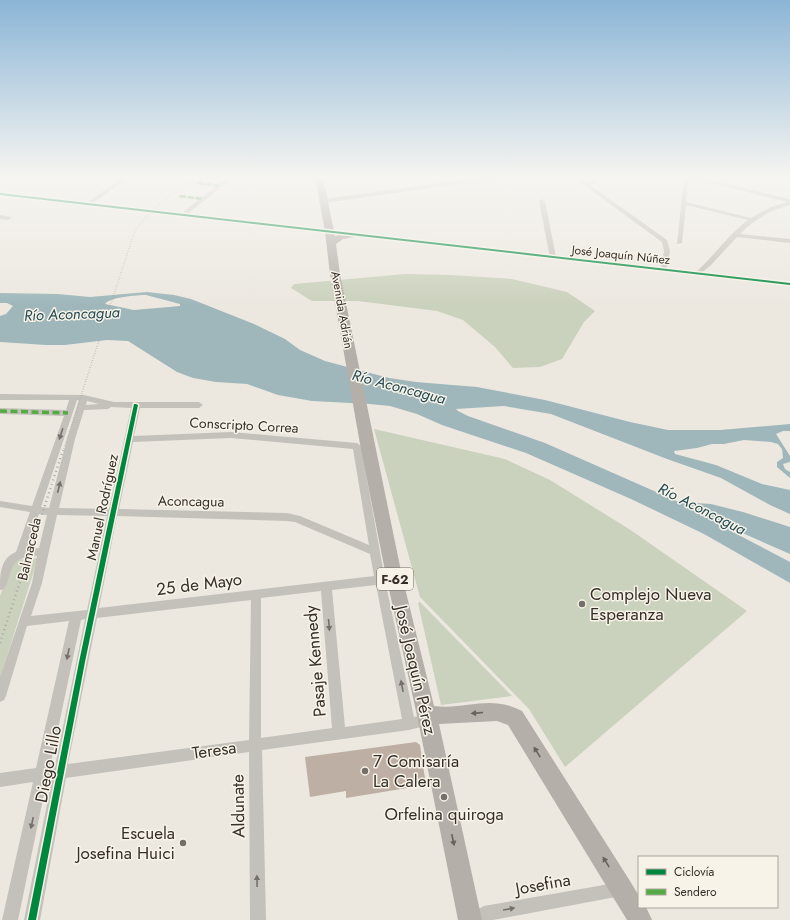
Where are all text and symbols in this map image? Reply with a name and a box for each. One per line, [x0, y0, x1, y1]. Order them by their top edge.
street label: José Joaquín Núñez [569, 241, 672, 269]
street label: Avenida Adrián [326, 270, 358, 350]
water label: Río Aconcagua [24, 301, 121, 327]
water label: Río Aconcagua [350, 364, 449, 410]
street label: Conscripto Correa [189, 412, 299, 438]
one-way arrow [58, 429, 64, 441]
street label: Manuel Rodríguez [81, 452, 123, 562]
water label: Río Aconcagua [654, 477, 750, 541]
one-way arrow [56, 481, 62, 493]
street label: Aconcagua [158, 490, 224, 512]
street label: Balmaceda [12, 516, 46, 582]
street label: 25 de Mayo [155, 567, 243, 601]
road number: F-62 [377, 568, 413, 590]
place label: Complejo Nueva Esperanza [590, 582, 711, 626]
marker: Complejo Nueva Esperanza [577, 599, 587, 609]
street label: José Joaquín Pérez [389, 601, 443, 737]
street label: Pasaje Kennedy [298, 604, 332, 718]
one-way arrow [326, 619, 333, 631]
one-way arrow [65, 648, 71, 661]
one-way arrow [398, 680, 404, 692]
one-way arrow [471, 710, 483, 717]
street label: Diego Lillo [29, 723, 67, 805]
street label: Teresa [190, 735, 238, 765]
one-way arrow [533, 747, 541, 757]
place label: 7 Comisaría La Calera [373, 749, 459, 793]
marker: 7 Comisaría La Calera [360, 766, 370, 776]
street label: Aldunate [225, 774, 251, 838]
marker: Orfelina quiroga [439, 792, 449, 802]
place label: Orfelina quiroga [384, 802, 504, 826]
one-way arrow [28, 816, 34, 829]
place label: Escuela Josefina Huici [75, 821, 175, 865]
one-way arrow [451, 834, 457, 846]
marker: Escuela Josefina Huici [178, 838, 188, 848]
legend [638, 856, 778, 908]
one-way arrow [602, 857, 610, 867]
text: Ciclovía [674, 863, 715, 881]
street label: Josefina [512, 867, 572, 901]
one-way arrow [254, 874, 260, 887]
text: Sendero [674, 883, 717, 901]
one-way arrow [503, 906, 515, 912]

